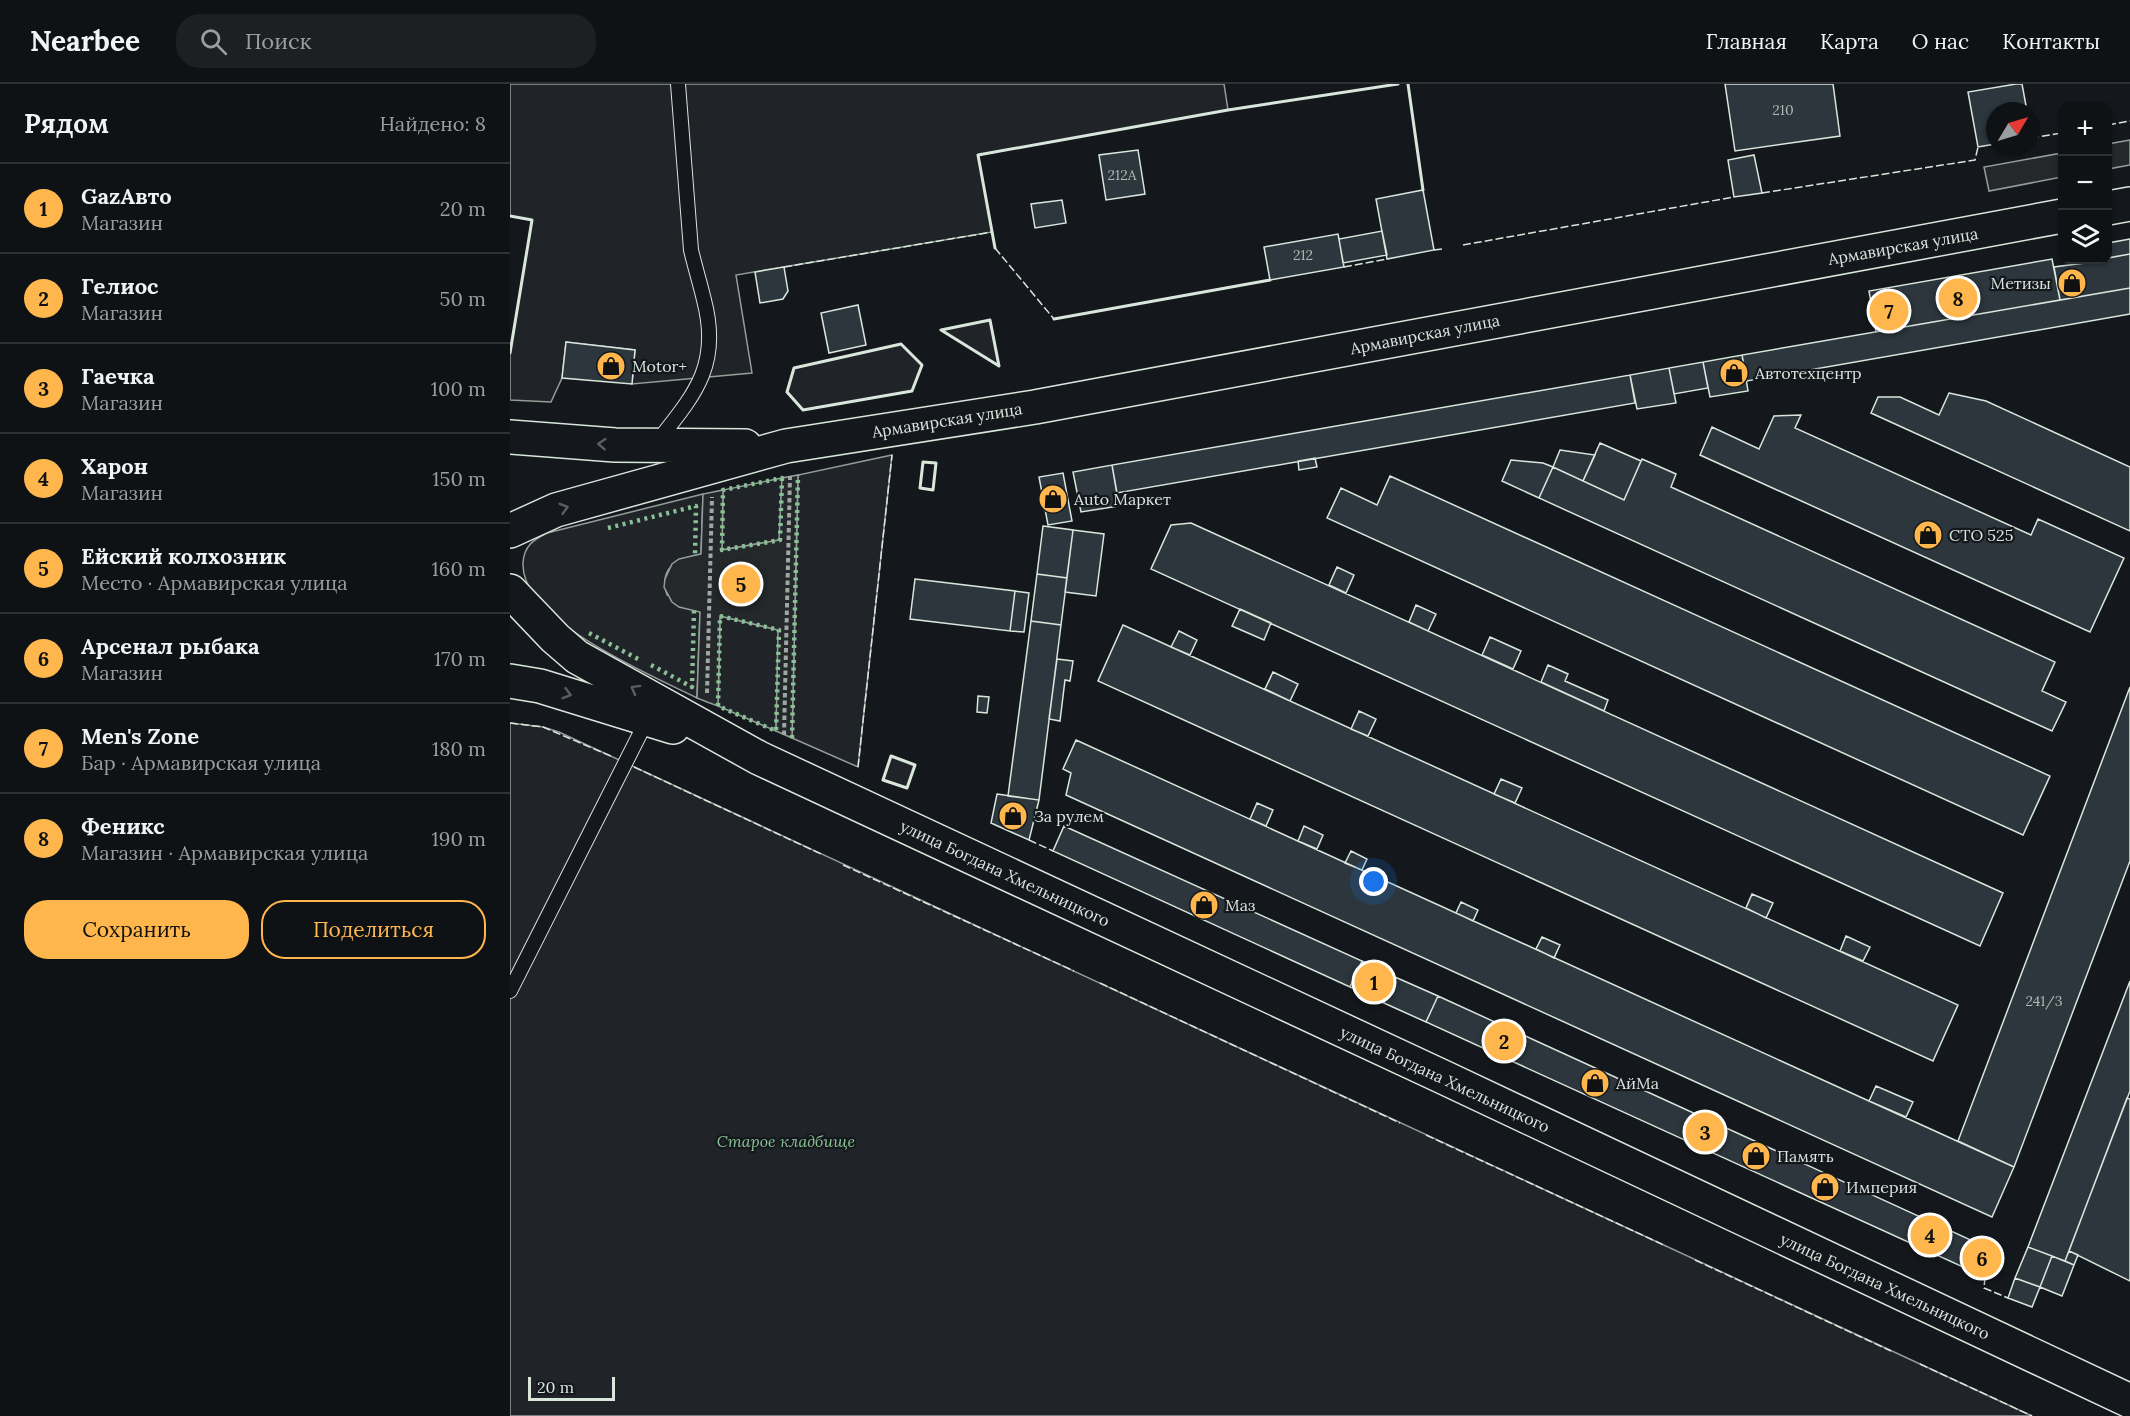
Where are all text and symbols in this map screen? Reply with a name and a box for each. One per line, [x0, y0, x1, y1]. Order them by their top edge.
search box [176, 14, 596, 68]
text: Nearbee [30, 23, 140, 59]
icon: search [197, 25, 230, 58]
text: Поиск [245, 27, 311, 55]
text: Главная [1706, 28, 1787, 55]
text: Карта [1820, 28, 1879, 55]
text: О нас [1912, 28, 1969, 55]
text: Контакты [2002, 28, 2100, 55]
house number: 210 [1772, 101, 1794, 119]
north arrow [1986, 102, 2040, 156]
map controls [2058, 102, 2112, 264]
button: + [2058, 102, 2112, 156]
text: Рядом [24, 107, 109, 140]
text: Найдено: 8 [379, 111, 486, 136]
button: − [2058, 156, 2112, 210]
house number: 212А [1108, 166, 1137, 184]
text: GazАвто [81, 182, 172, 210]
text: 1 [39, 196, 48, 221]
text: 20 m [440, 196, 486, 221]
text: Магазин [81, 210, 163, 235]
button: layers [2058, 210, 2112, 264]
street label: Армавирская улица [1826, 223, 1980, 269]
house number: 212 [1293, 246, 1313, 264]
shop icon: Метизы [2056, 267, 2088, 299]
text: Гелиос [81, 272, 158, 300]
place label: Метизы [1990, 273, 2051, 293]
pin: 8 [1938, 276, 1978, 320]
text: 2 [38, 286, 49, 311]
text: 50 m [440, 286, 486, 311]
pin: 7 [1870, 288, 1908, 334]
text: Магазин [81, 300, 163, 325]
street label: Армавирская улица [1348, 310, 1501, 358]
shop icon: Motor+ [595, 350, 627, 382]
place label: Motor+ [632, 356, 687, 376]
shop icon: Автотехцентр [1718, 357, 1750, 389]
text: Гаечка [81, 362, 155, 390]
place label: Автотехцентр [1754, 363, 1862, 383]
text: 3 [38, 376, 49, 401]
text: 100 m [431, 376, 486, 401]
text: Магазин [81, 390, 163, 415]
street label: Армавирская улица [869, 398, 1024, 442]
one-way arrow [597, 438, 606, 451]
text: Харон [81, 452, 148, 480]
text: 4 [38, 466, 49, 491]
text: 150 m [432, 466, 486, 491]
text: Магазин [81, 480, 163, 505]
shop icon: Auto Маркет [1037, 483, 1069, 515]
place label: Auto Маркет [1073, 489, 1171, 509]
one-way arrow [558, 503, 569, 515]
shop icon: СТО 525 [1912, 519, 1944, 551]
place label: СТО 525 [1949, 525, 2013, 545]
text: Ейский колхозник [81, 542, 286, 570]
text: 5 [38, 556, 49, 581]
text: 160 m [432, 556, 486, 581]
pin: 5 [722, 562, 760, 606]
text: Место · Армавирская улица [81, 570, 348, 595]
text: Арсенал рыбака [81, 632, 259, 660]
text: 6 [38, 646, 49, 671]
text: 170 m [434, 646, 486, 671]
text: Магазин [81, 660, 163, 685]
one-way arrow [630, 685, 641, 696]
one-way arrow [561, 687, 572, 699]
text: Men's Zone [81, 722, 199, 750]
text: 7 [39, 736, 48, 761]
text: 180 m [432, 736, 486, 761]
text: Бар · Армавирская улица [81, 750, 321, 775]
shop icon: За рулем [997, 800, 1029, 832]
place label: За рулем [1034, 806, 1104, 826]
text: Феникс [81, 812, 165, 840]
street label: улица Богдана Хмельницкого [897, 816, 1113, 930]
text: 8 [38, 826, 49, 851]
text: 190 m [432, 826, 486, 851]
text: Магазин · Армавирская улица [81, 840, 368, 865]
your location [1359, 867, 1388, 896]
shop icon: Маз [1188, 889, 1220, 921]
place label: Маз [1225, 895, 1255, 915]
button: Сохранить [24, 900, 249, 959]
button: Поделиться [261, 900, 486, 959]
pin: 1 [1354, 960, 1394, 1004]
house number: 241/3 [2025, 992, 2063, 1010]
pin: 2 [1484, 1018, 1524, 1064]
street label: улица Богдана Хмельницкого [1337, 1022, 1553, 1136]
shop icon: АйМа [1579, 1067, 1611, 1099]
place label: АйМа [1615, 1073, 1659, 1093]
pin: 3 [1686, 1110, 1724, 1154]
park label: Старое кладбище [717, 1131, 856, 1151]
shop icon: Память [1740, 1140, 1772, 1172]
place label: Память [1777, 1146, 1834, 1166]
shop icon: Империя [1809, 1171, 1841, 1203]
place label: Империя [1846, 1177, 1917, 1197]
pin: 4 [1910, 1212, 1950, 1258]
street label: улица Богдана Хмельницкого [1777, 1229, 1993, 1343]
pin: 6 [1962, 1236, 2002, 1280]
scale bar [528, 1374, 615, 1402]
text: 20 m [537, 1377, 574, 1397]

